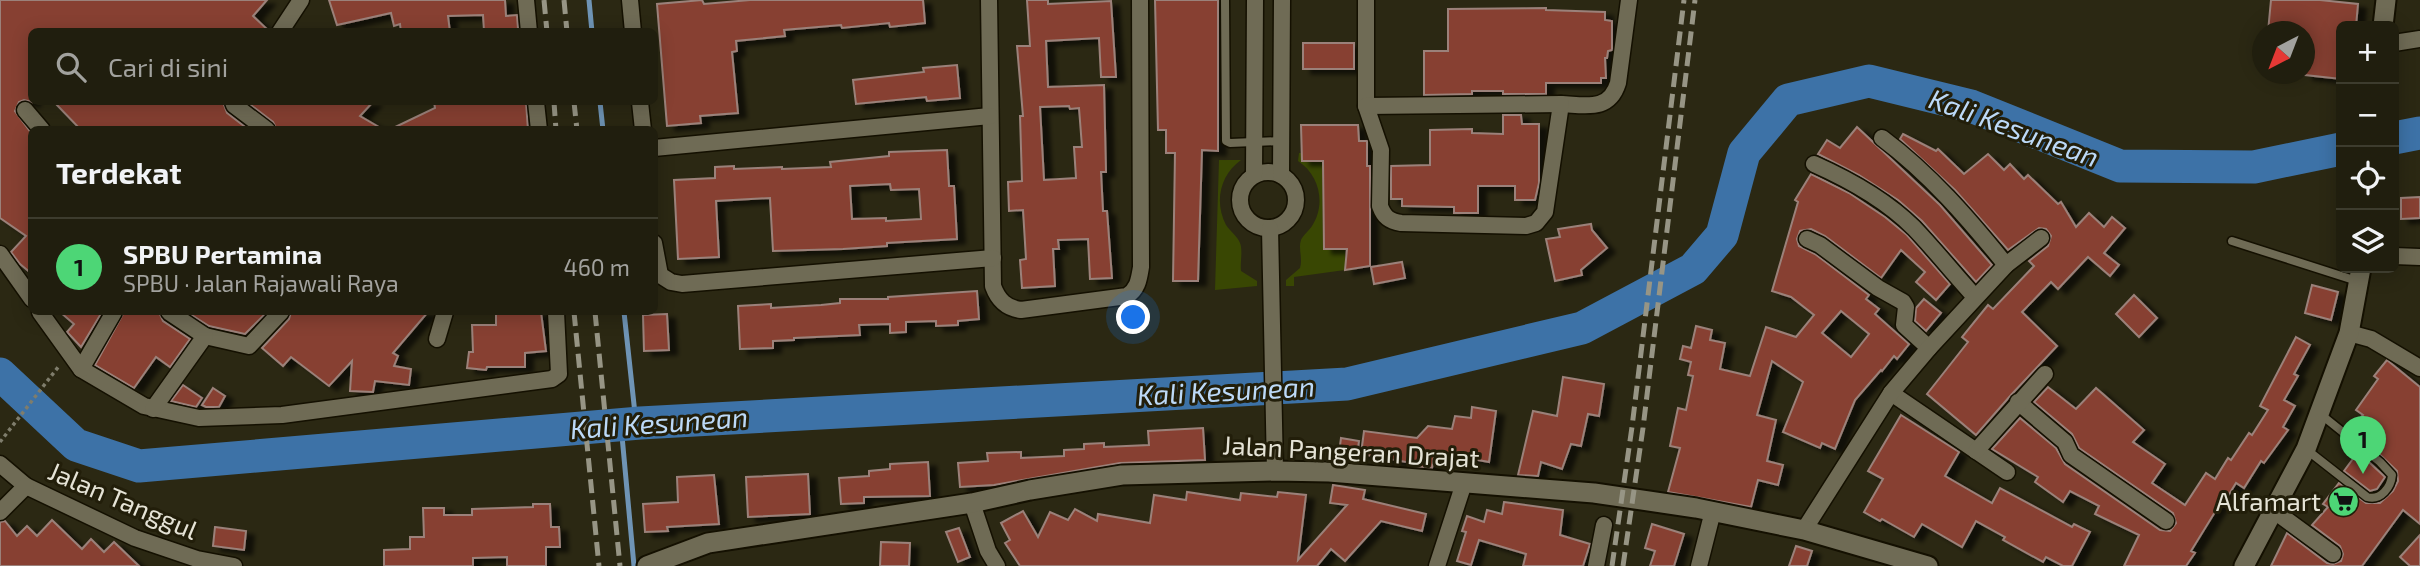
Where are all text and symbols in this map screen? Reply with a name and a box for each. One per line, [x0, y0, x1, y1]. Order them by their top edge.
north arrow [2252, 21, 2315, 84]
map controls [2336, 21, 2399, 273]
button: + [2336, 21, 2399, 84]
search box [28, 28, 658, 105]
icon: search [52, 48, 90, 86]
text: Cari di sini [108, 51, 228, 82]
water label: Kali Kesunean [1925, 81, 2104, 174]
button: − [2336, 84, 2399, 147]
button: locate [2336, 147, 2399, 210]
text: Terdekat [56, 154, 182, 190]
button: layers [2336, 210, 2399, 273]
text: SPBU Pertamina [123, 238, 322, 269]
text: 1 [74, 253, 84, 281]
text: 460 m [564, 253, 630, 281]
text: SPBU · Jalan Rajawali Raya [123, 269, 399, 297]
your location [1116, 300, 1150, 334]
water label: Kali Kesunean [1136, 368, 1316, 412]
water label: Kali Kesunean [569, 399, 749, 445]
pin: 1 [2340, 416, 2386, 474]
street label: Jalan Pangeran Drajat [1222, 428, 1480, 473]
street label: Jalan Tanggul [44, 454, 203, 545]
place label: Alfamart [2216, 485, 2321, 516]
supermarket icon: Alfamart [2327, 485, 2361, 519]

